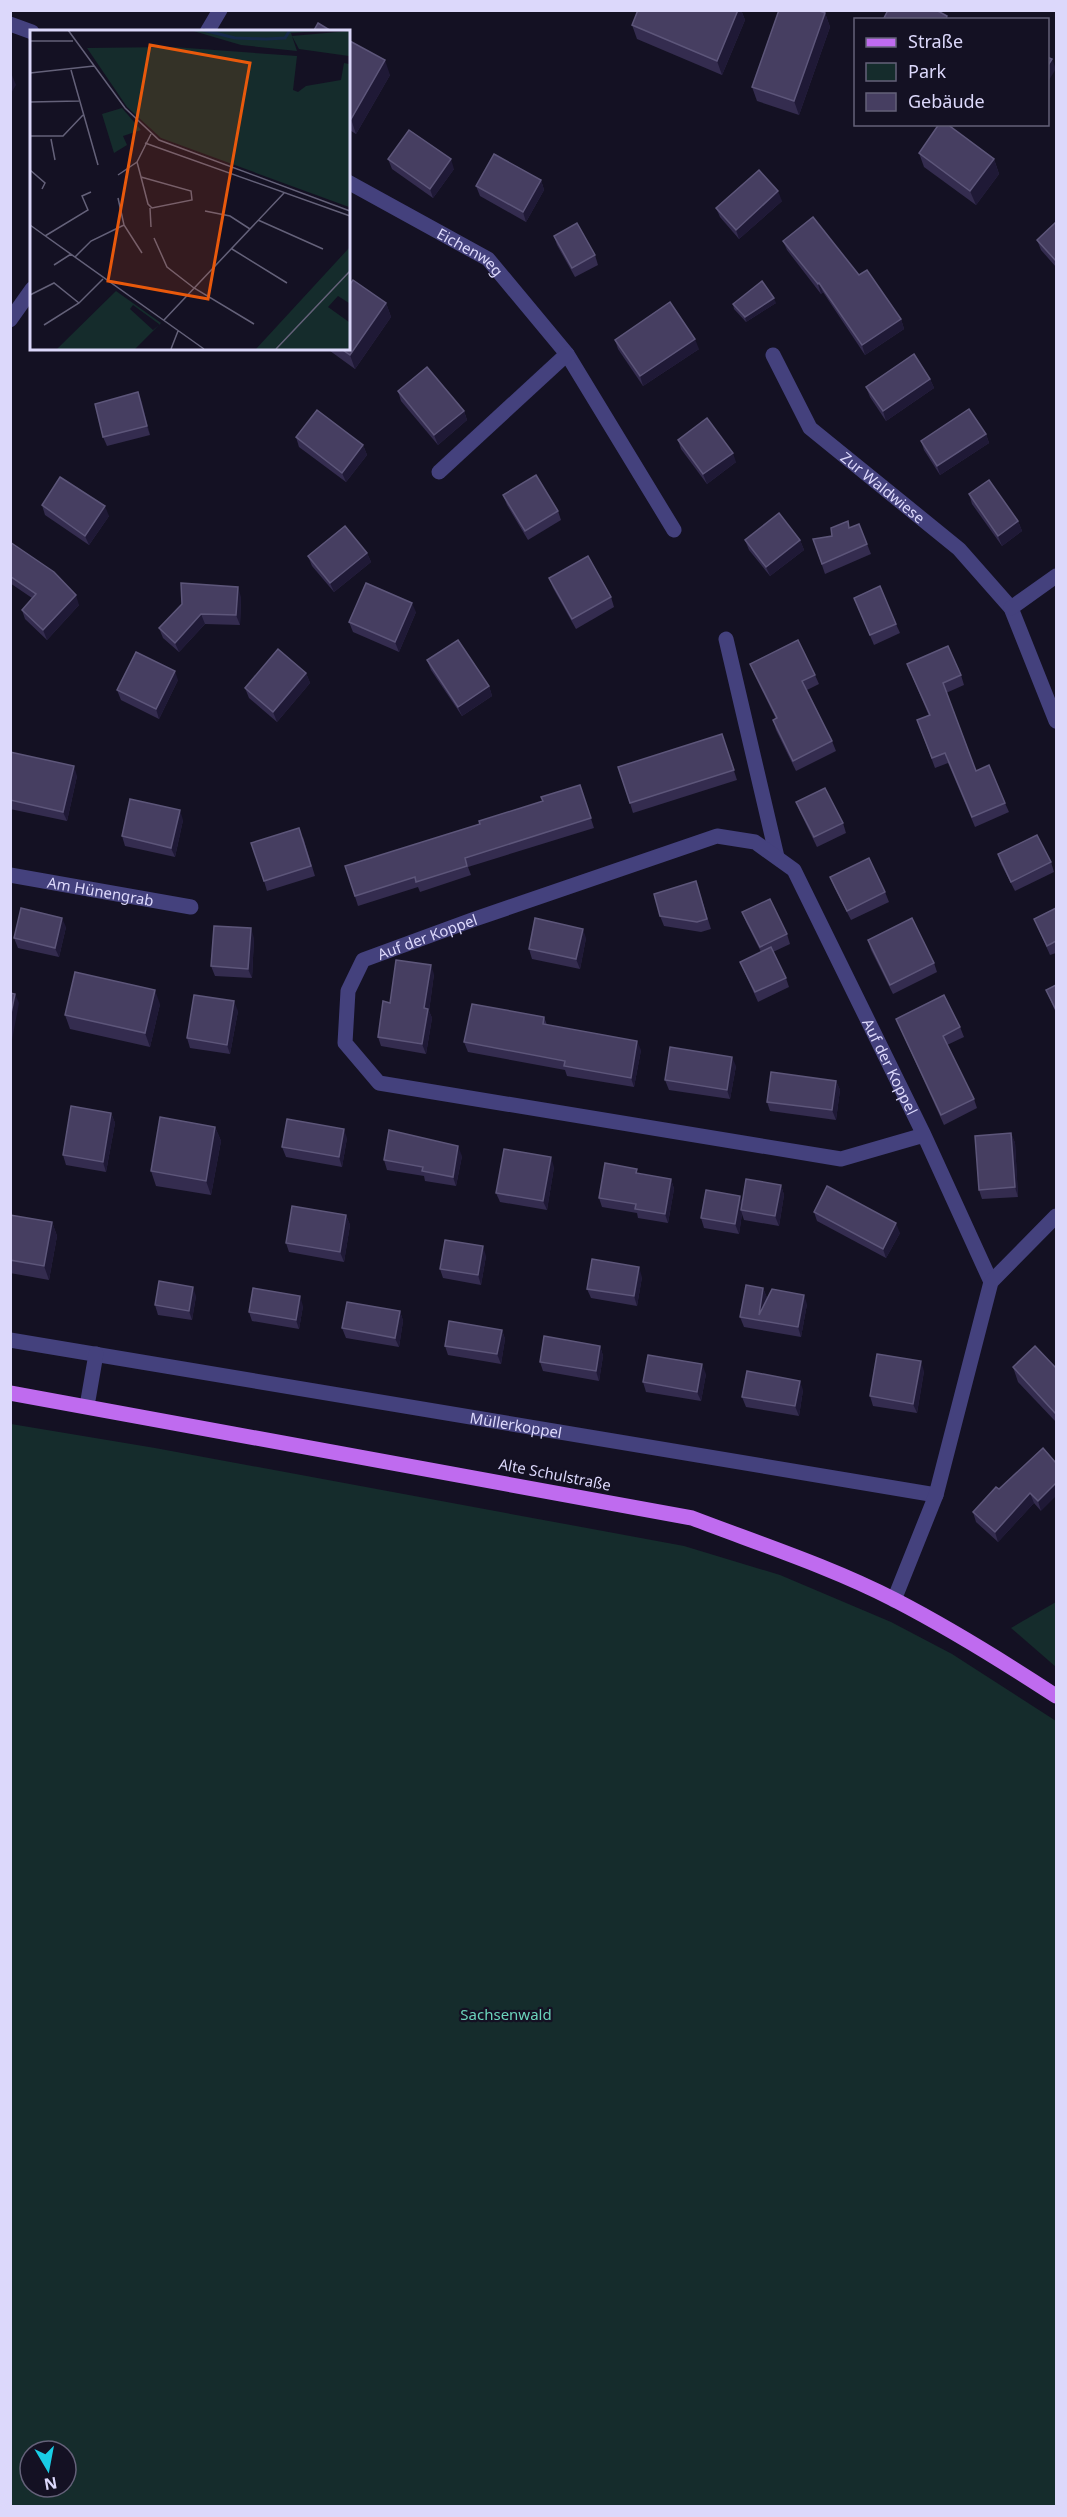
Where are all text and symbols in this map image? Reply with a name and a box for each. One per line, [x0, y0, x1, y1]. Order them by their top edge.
legend [854, 18, 1049, 126]
text: Straße [908, 29, 963, 53]
inset map [30, 30, 350, 350]
text: Park [908, 59, 946, 83]
text: Gebäude [908, 89, 985, 113]
street label: Eichenweg [433, 223, 508, 280]
street label: Zur Waldwiese [837, 447, 929, 528]
street label: Am Hünengrab [46, 872, 155, 910]
street label: Auf der Koppel [374, 909, 480, 964]
street label: Auf der Koppel [858, 1015, 922, 1118]
street label: Müllerkoppel [468, 1407, 564, 1442]
street label: Alte Schulstraße [497, 1453, 613, 1495]
park label: Sachsenwald [460, 2004, 552, 2024]
north arrow [18, 2439, 78, 2499]
text: N [42, 2472, 59, 2496]

